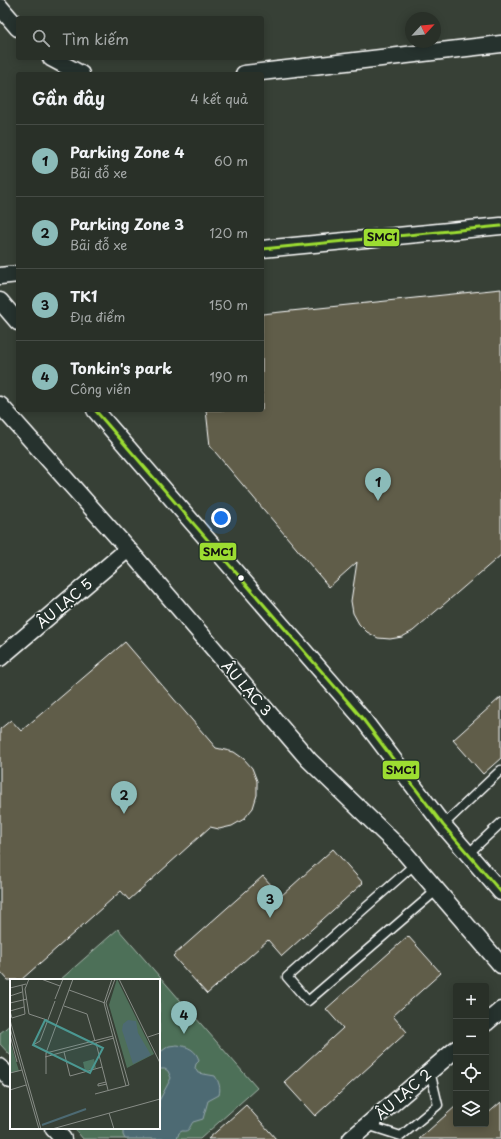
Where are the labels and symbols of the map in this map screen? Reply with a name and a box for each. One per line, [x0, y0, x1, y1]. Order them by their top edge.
north arrow [405, 12, 441, 48]
line badge: SMC1 [363, 228, 400, 247]
text: SMC1 [367, 228, 398, 245]
pin: 1 [365, 468, 391, 501]
your location [211, 508, 231, 528]
line badge: SMC1 [199, 542, 237, 561]
text: SMC1 [203, 543, 234, 560]
street label: ÂU LẠC 5 [31, 573, 97, 633]
unlabelled marker [236, 573, 246, 583]
street label: ÂU LẠC 3 [217, 656, 277, 720]
line badge: SMC1 [382, 760, 420, 780]
text: SMC1 [386, 761, 417, 778]
pin: 2 [111, 781, 137, 814]
pin: 3 [257, 885, 283, 918]
inset map [10, 979, 160, 1129]
pin: 4 [171, 1001, 197, 1034]
street label: ÂU LẠC 2 [370, 1064, 436, 1124]

